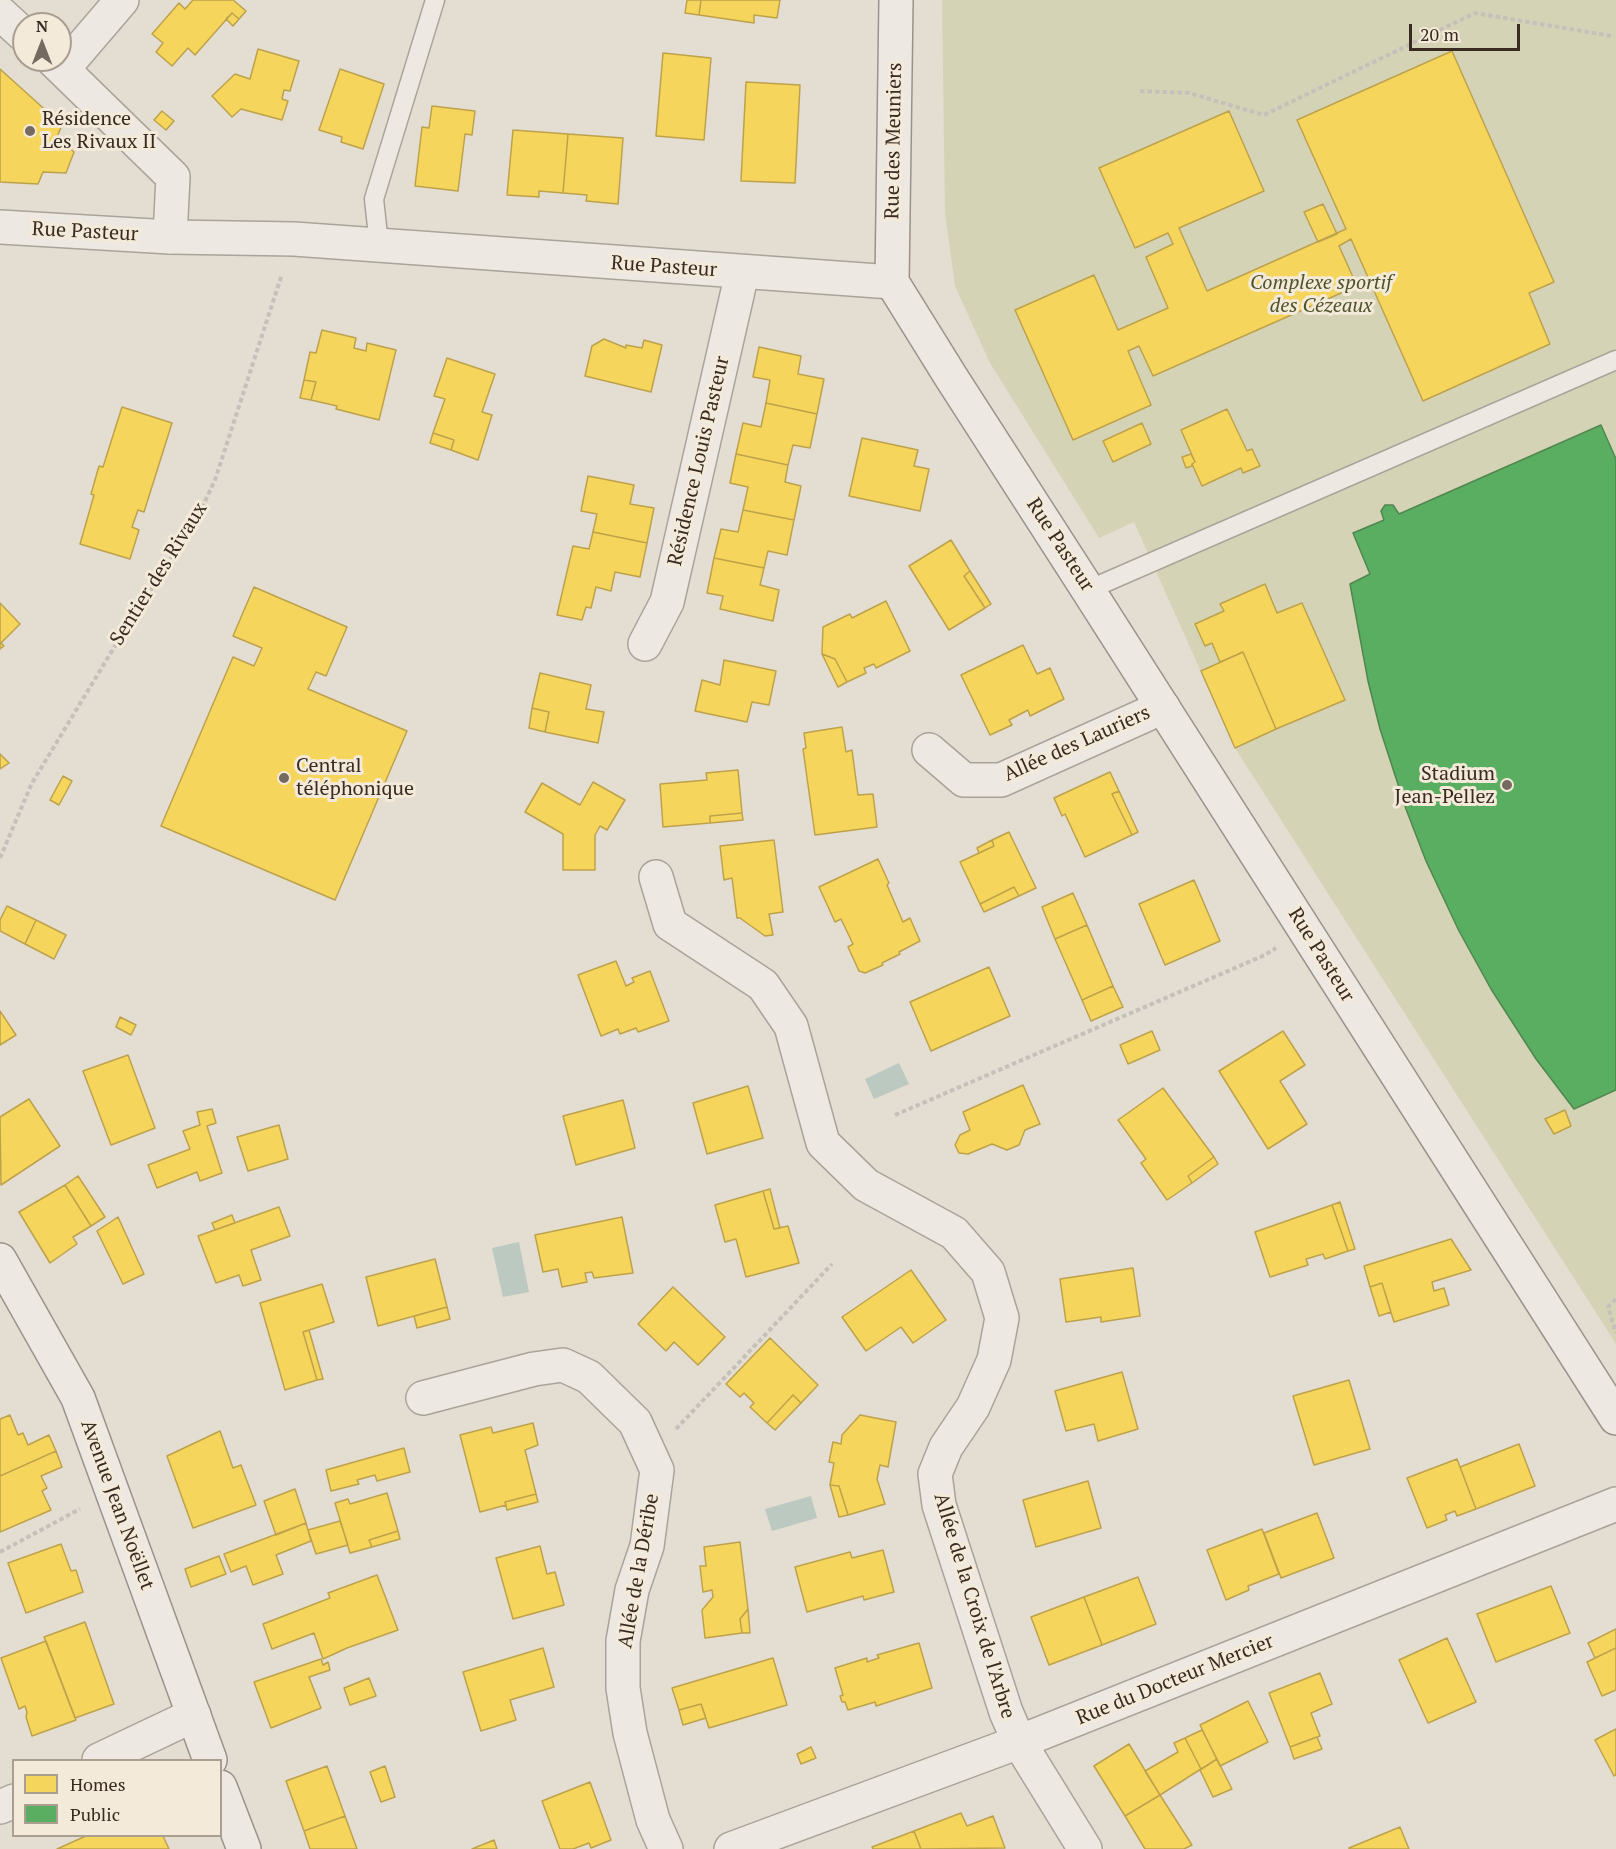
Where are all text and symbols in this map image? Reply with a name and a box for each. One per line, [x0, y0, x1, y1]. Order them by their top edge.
north arrow [12, 12, 72, 72]
scale bar [1412, 12, 1523, 50]
text: N [36, 15, 48, 37]
text: 20 m [1420, 22, 1459, 46]
street label: Rue des Meuniers [881, 62, 907, 220]
place label: Résidence Les Rivaux II [42, 107, 156, 154]
marker: Résidence Les Rivaux II [23, 124, 37, 138]
street label: Rue Pasteur [31, 217, 139, 247]
street label: Rue Pasteur [610, 251, 718, 283]
park label: Complexe sportif des Cézeaux [1250, 271, 1392, 318]
street label: Résidence Louis Pasteur [663, 354, 735, 568]
street label: Rue Pasteur [1021, 494, 1099, 596]
street label: Sentier des Rivaux [105, 498, 213, 650]
street label: Allée des Lauriers [1000, 701, 1154, 787]
place label: Central téléphonique [296, 754, 414, 801]
place label: Stadium Jean-Pellez [1395, 762, 1495, 809]
marker: Central téléphonique [277, 771, 291, 785]
marker: Stadium Jean-Pellez [1500, 778, 1514, 792]
street label: Rue Pasteur [1283, 904, 1359, 1006]
street label: Avenue Jean Noëllet [75, 1417, 159, 1593]
street label: Allée de la Croix de l'Arbre [928, 1490, 1020, 1722]
street label: Allée de la Déribe [614, 1492, 664, 1650]
street label: Rue du Docteur Mercier [1073, 1629, 1277, 1731]
legend [12, 1759, 222, 1837]
text: Homes [70, 1772, 125, 1796]
text: Public [70, 1802, 120, 1826]

